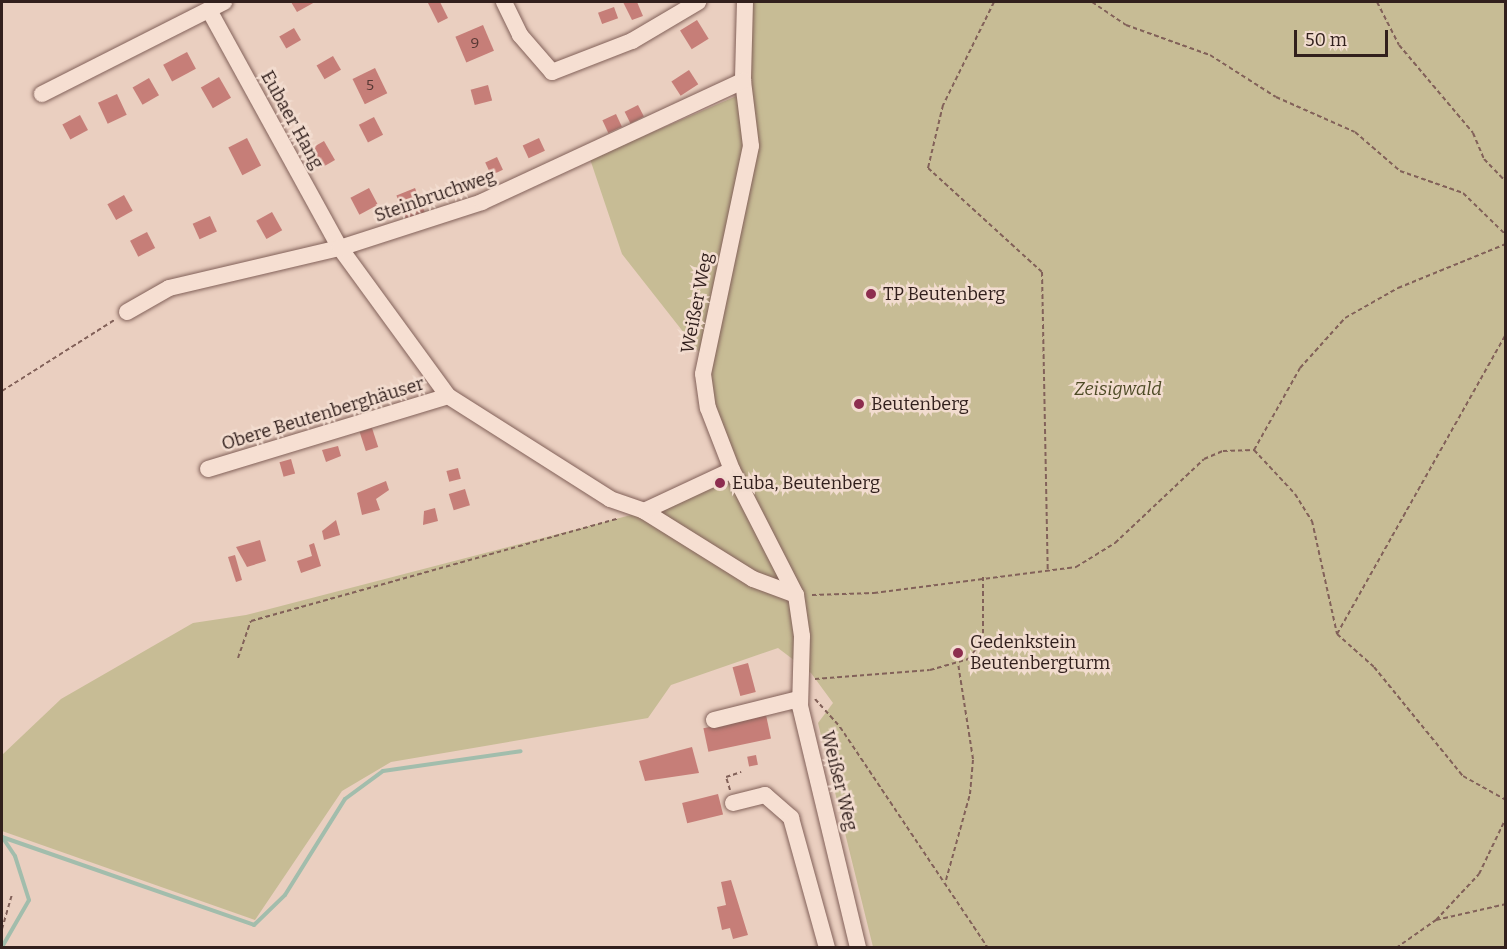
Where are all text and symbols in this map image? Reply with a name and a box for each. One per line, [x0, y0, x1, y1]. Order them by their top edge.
scale bar [1297, 18, 1392, 56]
text: 50 m [1305, 29, 1347, 51]
house number: 9 [471, 35, 479, 53]
street label: Eubaer Hang [256, 67, 328, 173]
house number: 5 [366, 77, 374, 95]
street label: Steinbruchweg [372, 165, 498, 227]
street label: Weißer Weg [677, 251, 717, 355]
place label: TP Beutenberg [883, 283, 1005, 305]
marker: TP Beutenberg [864, 287, 878, 301]
street label: Obere Beutenberghäuser [219, 373, 427, 455]
park label: Zeisigwald [1074, 378, 1162, 400]
place label: Beutenberg [871, 393, 969, 415]
marker: Beutenberg [852, 397, 866, 411]
place label: Euba, Beutenberg [732, 472, 880, 494]
marker: Euba, Beutenberg [713, 476, 727, 490]
place label: Gedenkstein Beutenbergturm [970, 632, 1110, 674]
marker: Gedenkstein Beutenbergturm [951, 646, 965, 660]
street label: Weißer Weg [816, 729, 862, 833]

